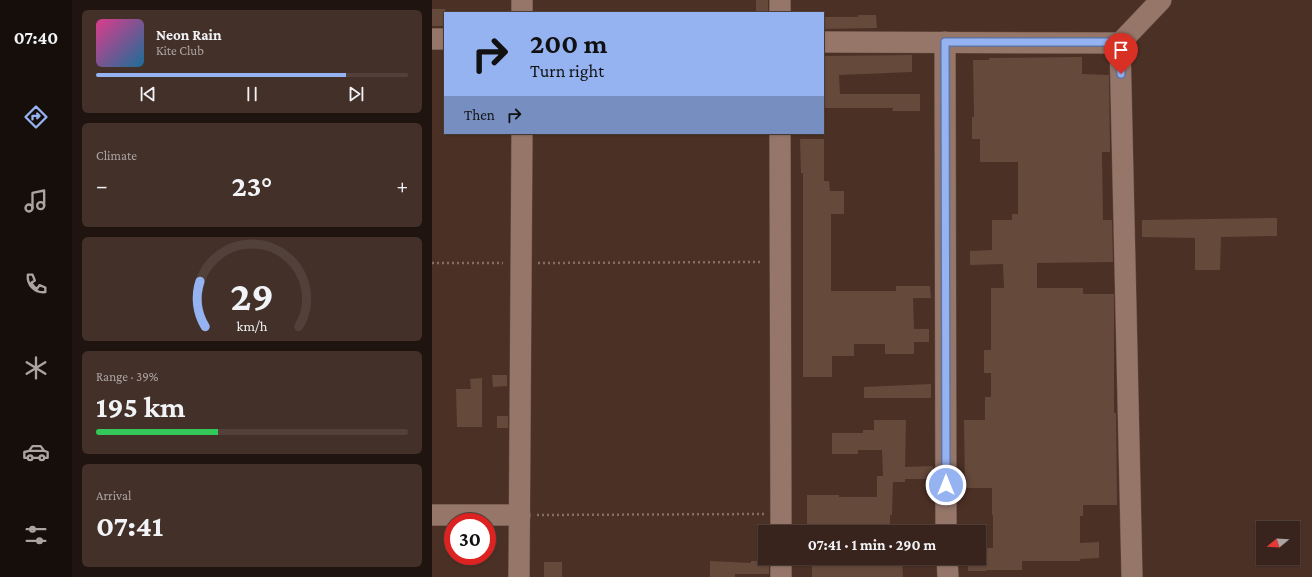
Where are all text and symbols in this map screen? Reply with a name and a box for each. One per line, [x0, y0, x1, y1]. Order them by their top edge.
text: Neon Rain [156, 27, 222, 43]
text: 07:40 [14, 28, 58, 48]
icon: right [464, 28, 516, 80]
text: 200 m [530, 28, 607, 59]
pin [1104, 33, 1138, 74]
icon: arrive [1110, 39, 1132, 61]
text: Kite Club [156, 43, 204, 58]
text: Turn right [530, 61, 604, 81]
icon: previous [137, 83, 159, 105]
icon: pause [241, 83, 263, 105]
icon: next [345, 83, 367, 105]
icon: directions [22, 103, 50, 131]
icon: right [503, 104, 525, 126]
text: Then [464, 107, 495, 123]
text: Climate [96, 148, 137, 163]
text: 23° [231, 169, 273, 202]
text: − [96, 173, 108, 198]
text: + [396, 173, 408, 198]
icon: music [22, 187, 50, 215]
icon: phone [22, 270, 50, 298]
text: 29 [230, 272, 274, 318]
text: km/h [237, 317, 268, 333]
icon: climate [22, 354, 50, 382]
text: Range · 39% [96, 369, 158, 384]
text: 195 km [96, 390, 185, 423]
icon: car [22, 438, 50, 466]
position arrow [925, 464, 967, 506]
text: Arrival [96, 488, 131, 503]
text: 07:41 [96, 509, 163, 542]
speed limit sign: 30 [444, 513, 496, 565]
icon: filters [22, 521, 50, 549]
north arrow [1256, 521, 1300, 565]
map controls [1256, 521, 1300, 565]
text: 07:41 · 1 min · 290 m [808, 537, 936, 553]

